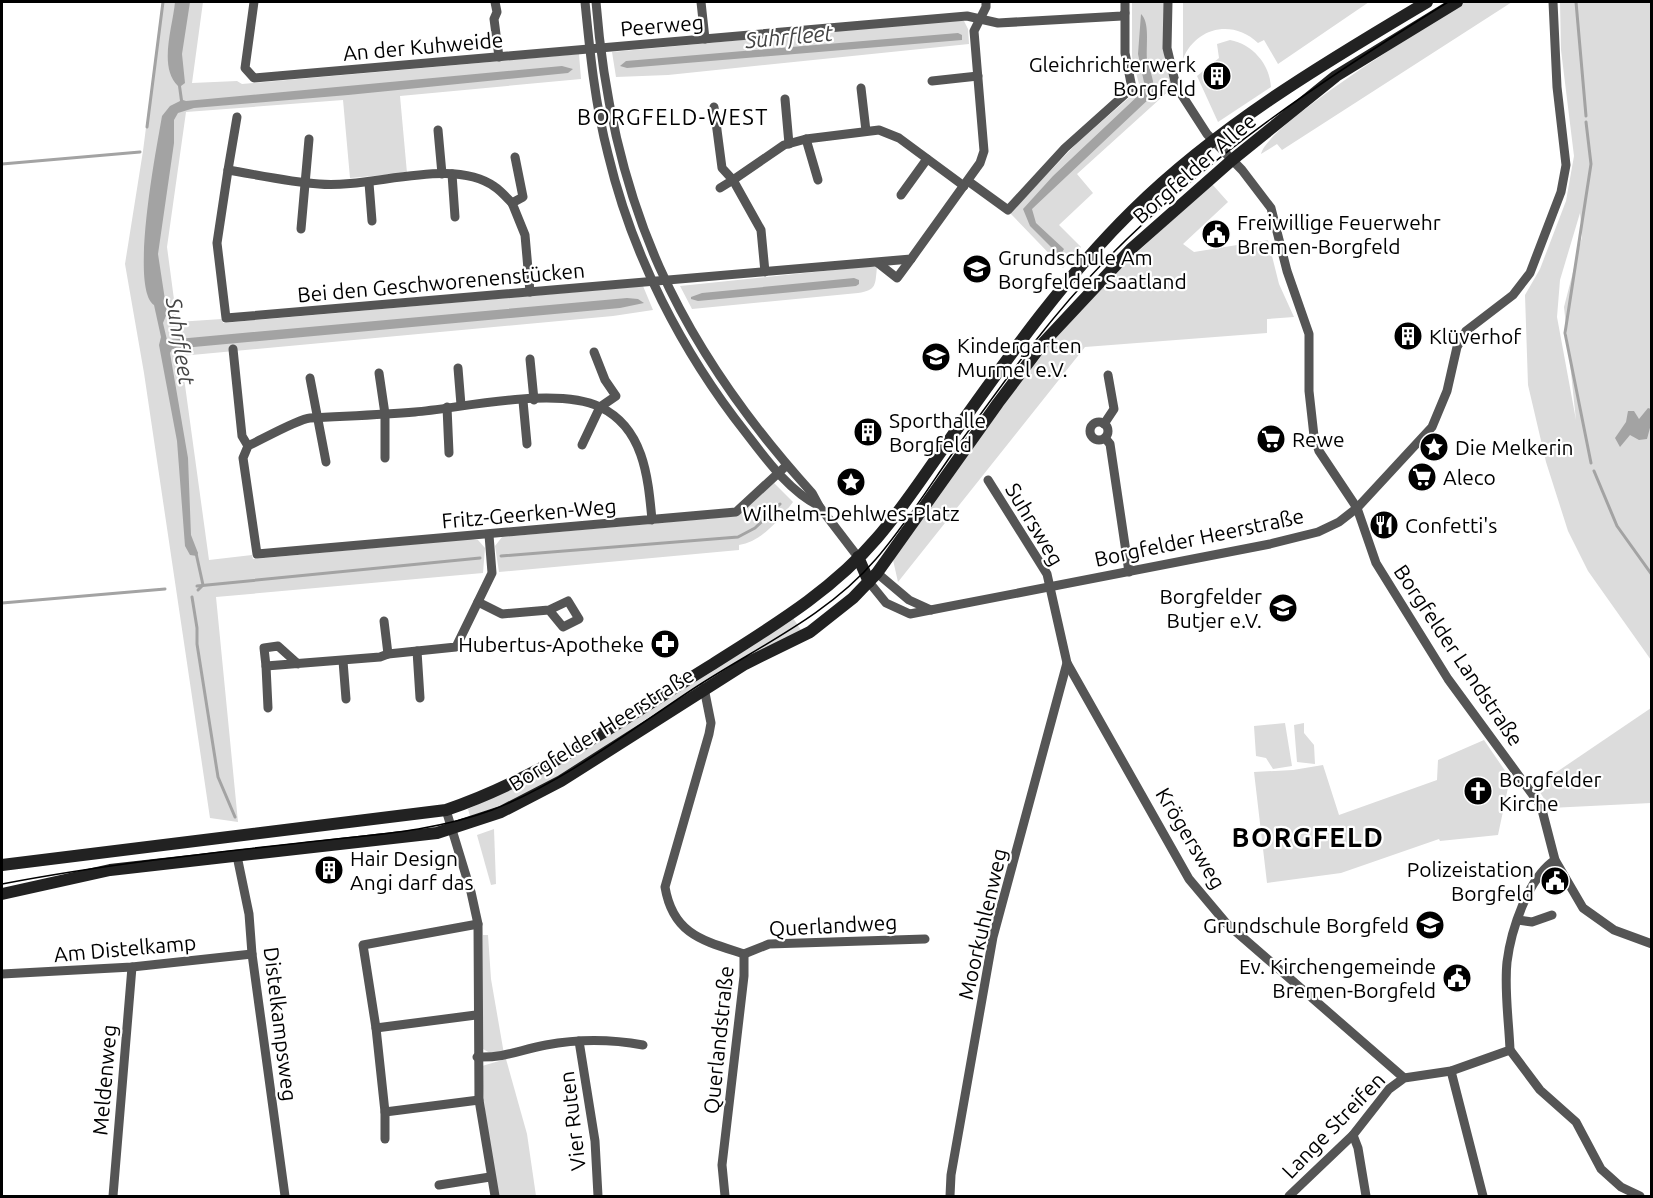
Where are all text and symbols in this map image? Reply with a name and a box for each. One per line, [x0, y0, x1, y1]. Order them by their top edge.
street label: Peerweg [619, 9, 705, 41]
water label: Suhrfleet [743, 20, 835, 53]
street label: An der Kuhweide [342, 27, 504, 65]
place label: Gleichrichterwerk Borgfeld [1029, 52, 1196, 100]
building icon: Gleichrichterwerk Borgfeld [1201, 60, 1233, 92]
district label: BORGFELD-WEST [577, 104, 769, 129]
street label: Borgfelder Allee [1128, 108, 1260, 228]
place label: Freiwillige Feuerwehr Bremen-Borgfeld [1237, 210, 1441, 258]
public building icon: Freiwillige Feuerwehr Bremen-Borgfeld [1200, 218, 1232, 250]
place label: Grundschule Am Borgfelder Saatland [998, 245, 1187, 293]
school or university icon: Grundschule Am Borgfelder Saatland [961, 253, 993, 285]
street label: Bei den Geschworenenstücken [296, 257, 586, 307]
water label: Suhrfleet [161, 294, 200, 387]
building icon: Klüverhof [1392, 320, 1424, 352]
place label: Klüverhof [1429, 324, 1522, 348]
place label: Kindergarten Murmel e.V. [957, 333, 1082, 381]
school or university icon: Kindergarten Murmel e.V. [920, 341, 952, 373]
place label: Sporthalle Borgfeld [889, 408, 986, 456]
building icon: Sporthalle Borgfeld [852, 416, 884, 448]
supermarket icon: Rewe [1255, 423, 1287, 455]
place label: Rewe [1292, 427, 1345, 451]
place icon: Die Melkerin [1418, 431, 1450, 463]
place label: Die Melkerin [1455, 435, 1574, 459]
supermarket icon: Aleco [1406, 461, 1438, 493]
place label: Aleco [1443, 465, 1496, 489]
place icon: Wilhelm-Dehlwes-Platz [835, 466, 867, 498]
street label: Suhrsweg [1001, 478, 1069, 570]
street label: Fritz-Geerken-Weg [441, 493, 617, 533]
place label: Wilhelm-Dehlwes-Platz [742, 501, 960, 525]
street label: Borgfelder Heerstraße [1092, 503, 1306, 571]
restaurant icon: Confetti's [1368, 509, 1400, 541]
place label: Confetti's [1405, 513, 1497, 537]
street label: Borgfelder Landstraße [1389, 560, 1529, 750]
place label: Borgfelder Butjer e.V. [1159, 584, 1262, 632]
school or university icon: Borgfelder Butjer e.V. [1267, 592, 1299, 624]
pharmacy icon: Hubertus-Apotheke [649, 628, 681, 660]
place label: Hubertus-Apotheke [458, 632, 644, 656]
street label: Borgfelder Heerstraße [504, 662, 698, 796]
place label: Borgfelder Kirche [1499, 767, 1602, 815]
church icon: Borgfelder Kirche [1462, 775, 1494, 807]
street label: Krögersweg [1151, 783, 1231, 893]
district label: BORGFELD [1232, 822, 1384, 852]
place label: Hair Design Angi darf das [350, 846, 474, 894]
street label: Moorkuhlenweg [953, 846, 1011, 1002]
building icon: Hair Design Angi darf das [313, 854, 345, 886]
place label: Polizeistation Borgfeld [1407, 857, 1534, 905]
public building icon: Polizeistation Borgfeld [1539, 865, 1571, 897]
school or university icon: Grundschule Borgfeld [1414, 909, 1446, 941]
street label: Querlandweg [768, 910, 898, 940]
place label: Grundschule Borgfeld [1203, 913, 1409, 937]
street label: Am Distelkamp [53, 930, 197, 966]
street label: Distelkampsweg [260, 946, 302, 1102]
place label: Ev. Kirchengemeinde Bremen-Borgfeld [1239, 954, 1436, 1002]
public building icon: Ev. Kirchengemeinde Bremen-Borgfeld [1441, 962, 1473, 994]
street label: Querlandstraße [698, 965, 738, 1115]
street label: Meldenweg [87, 1024, 121, 1136]
street label: Lange Streifen [1277, 1067, 1389, 1183]
street label: Vier Ruten [554, 1070, 590, 1172]

